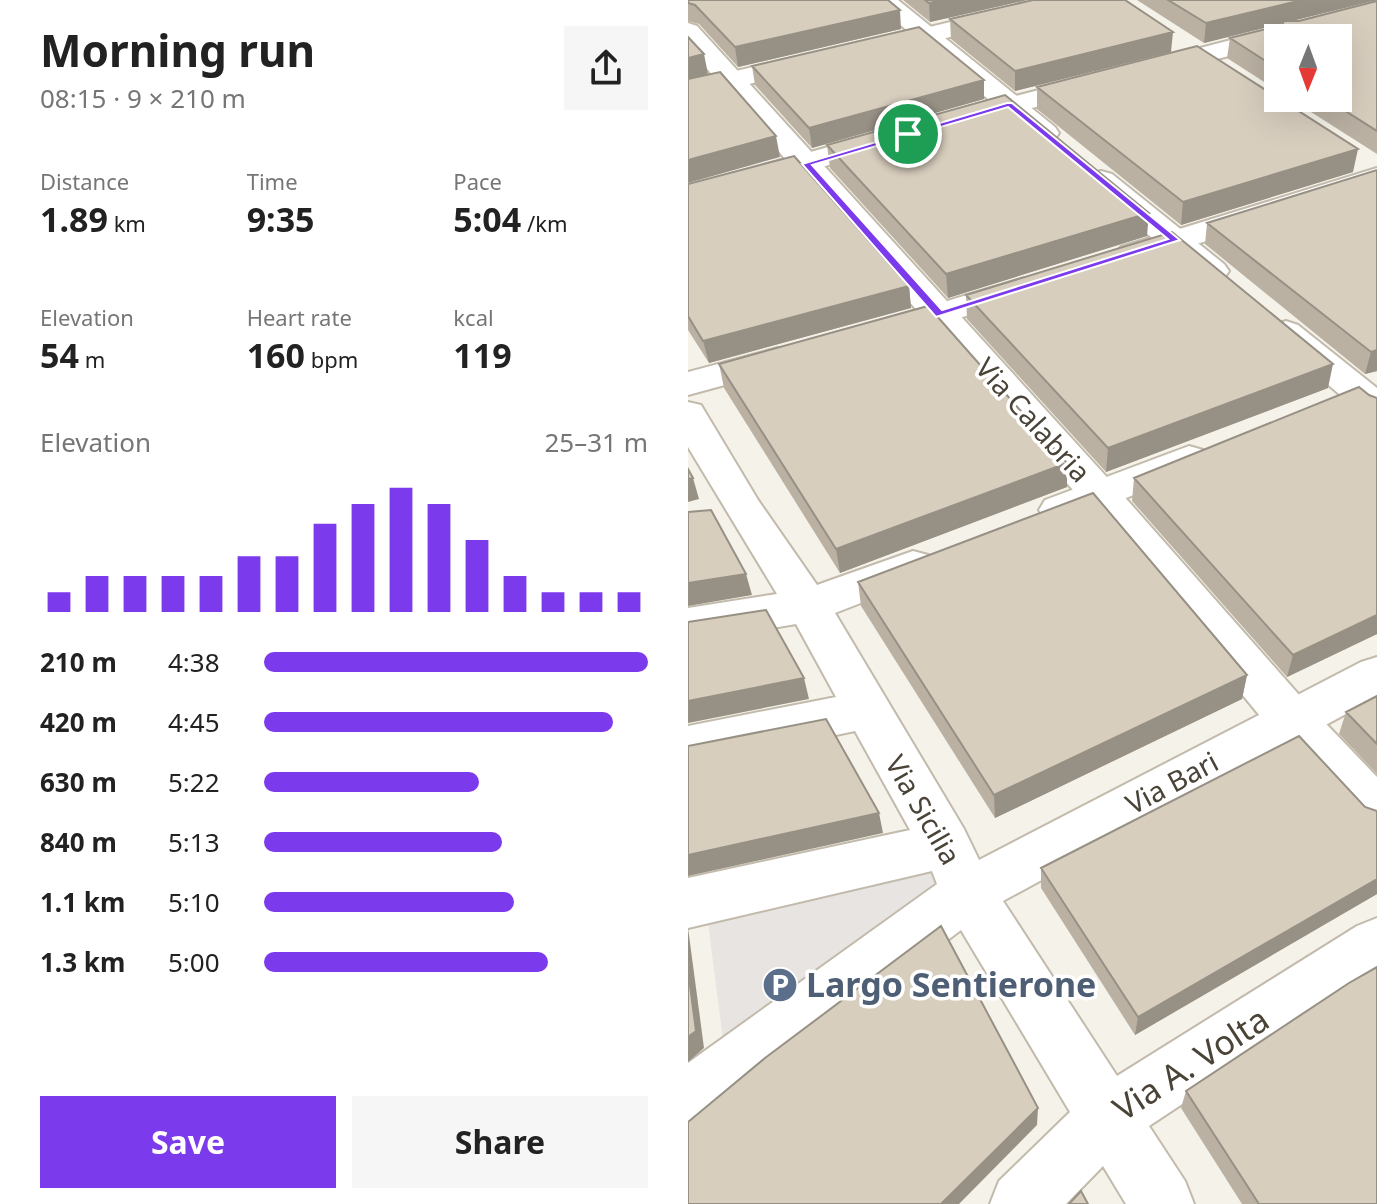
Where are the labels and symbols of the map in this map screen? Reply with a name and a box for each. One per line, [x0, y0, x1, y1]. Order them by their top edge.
north arrow [1264, 24, 1352, 112]
pin [874, 100, 942, 168]
street label: Via Calabria [968, 349, 1100, 490]
street label: Via Bari [1119, 742, 1224, 822]
street label: Via Sicilia [877, 748, 970, 871]
place label: Largo Sentierone [806, 961, 1096, 1007]
parking icon: Largo Sentierone [761, 966, 799, 1004]
street label: Via A. Volta [1104, 996, 1277, 1131]

